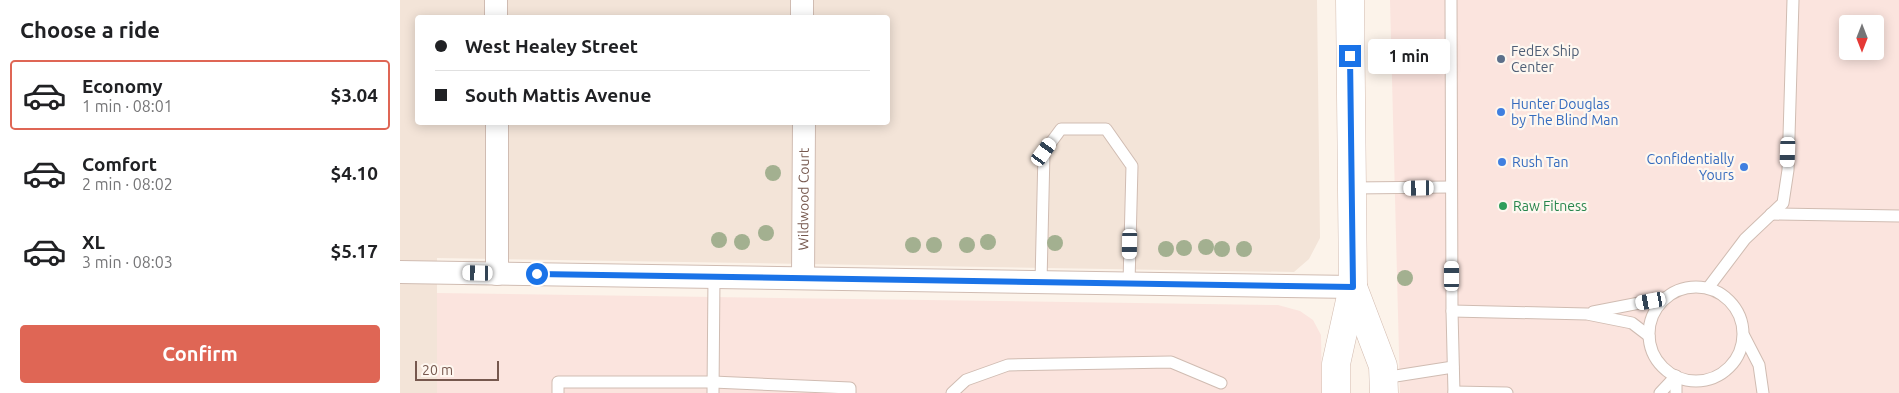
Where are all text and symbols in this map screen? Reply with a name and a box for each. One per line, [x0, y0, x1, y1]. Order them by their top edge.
north arrow [1839, 15, 1884, 60]
map controls [1839, 15, 1884, 60]
text: Choose a ride [20, 17, 160, 42]
text: West Healey Street [465, 35, 638, 57]
callout: 1 min [1368, 38, 1450, 74]
place label: FedEx Ship Center [1511, 43, 1579, 75]
route end [1339, 45, 1361, 67]
text: 1 min [1389, 47, 1429, 65]
marker: FedEx Ship Center [1495, 53, 1507, 65]
icon: car [22, 73, 67, 118]
text: Economy [82, 75, 163, 97]
text: $3.04 [330, 84, 378, 106]
text: South Mattis Avenue [465, 84, 651, 106]
place label: Hunter Douglas by The Blind Man [1511, 96, 1619, 128]
text: 1 min · 08:01 [82, 97, 173, 115]
marker: Hunter Douglas by The Blind Man [1495, 106, 1507, 118]
car [1029, 135, 1058, 169]
car [1779, 137, 1796, 167]
street label: Wildwood Court [795, 147, 812, 250]
icon: car [22, 151, 67, 196]
place label: Confidentially Yours [1646, 151, 1734, 183]
text: Comfort [82, 153, 157, 175]
place label: Rush Tan [1512, 154, 1568, 170]
marker: Rush Tan [1496, 156, 1508, 168]
marker: Confidentially Yours [1738, 161, 1750, 173]
text: $4.10 [330, 162, 378, 184]
text: 2 min · 08:02 [82, 175, 173, 193]
car [1403, 180, 1434, 196]
place label: Raw Fitness [1513, 198, 1587, 214]
marker: Raw Fitness [1497, 200, 1509, 212]
icon: car [22, 229, 67, 274]
car [1122, 229, 1137, 259]
text: XL [82, 231, 105, 253]
text: $5.17 [330, 240, 378, 262]
text: 3 min · 08:03 [82, 253, 173, 271]
car [1444, 261, 1459, 291]
route start [526, 263, 548, 285]
car [462, 265, 493, 281]
car [1634, 291, 1667, 311]
button: Confirm [20, 325, 380, 383]
scale bar [415, 358, 499, 381]
text: 20 m [422, 362, 453, 378]

